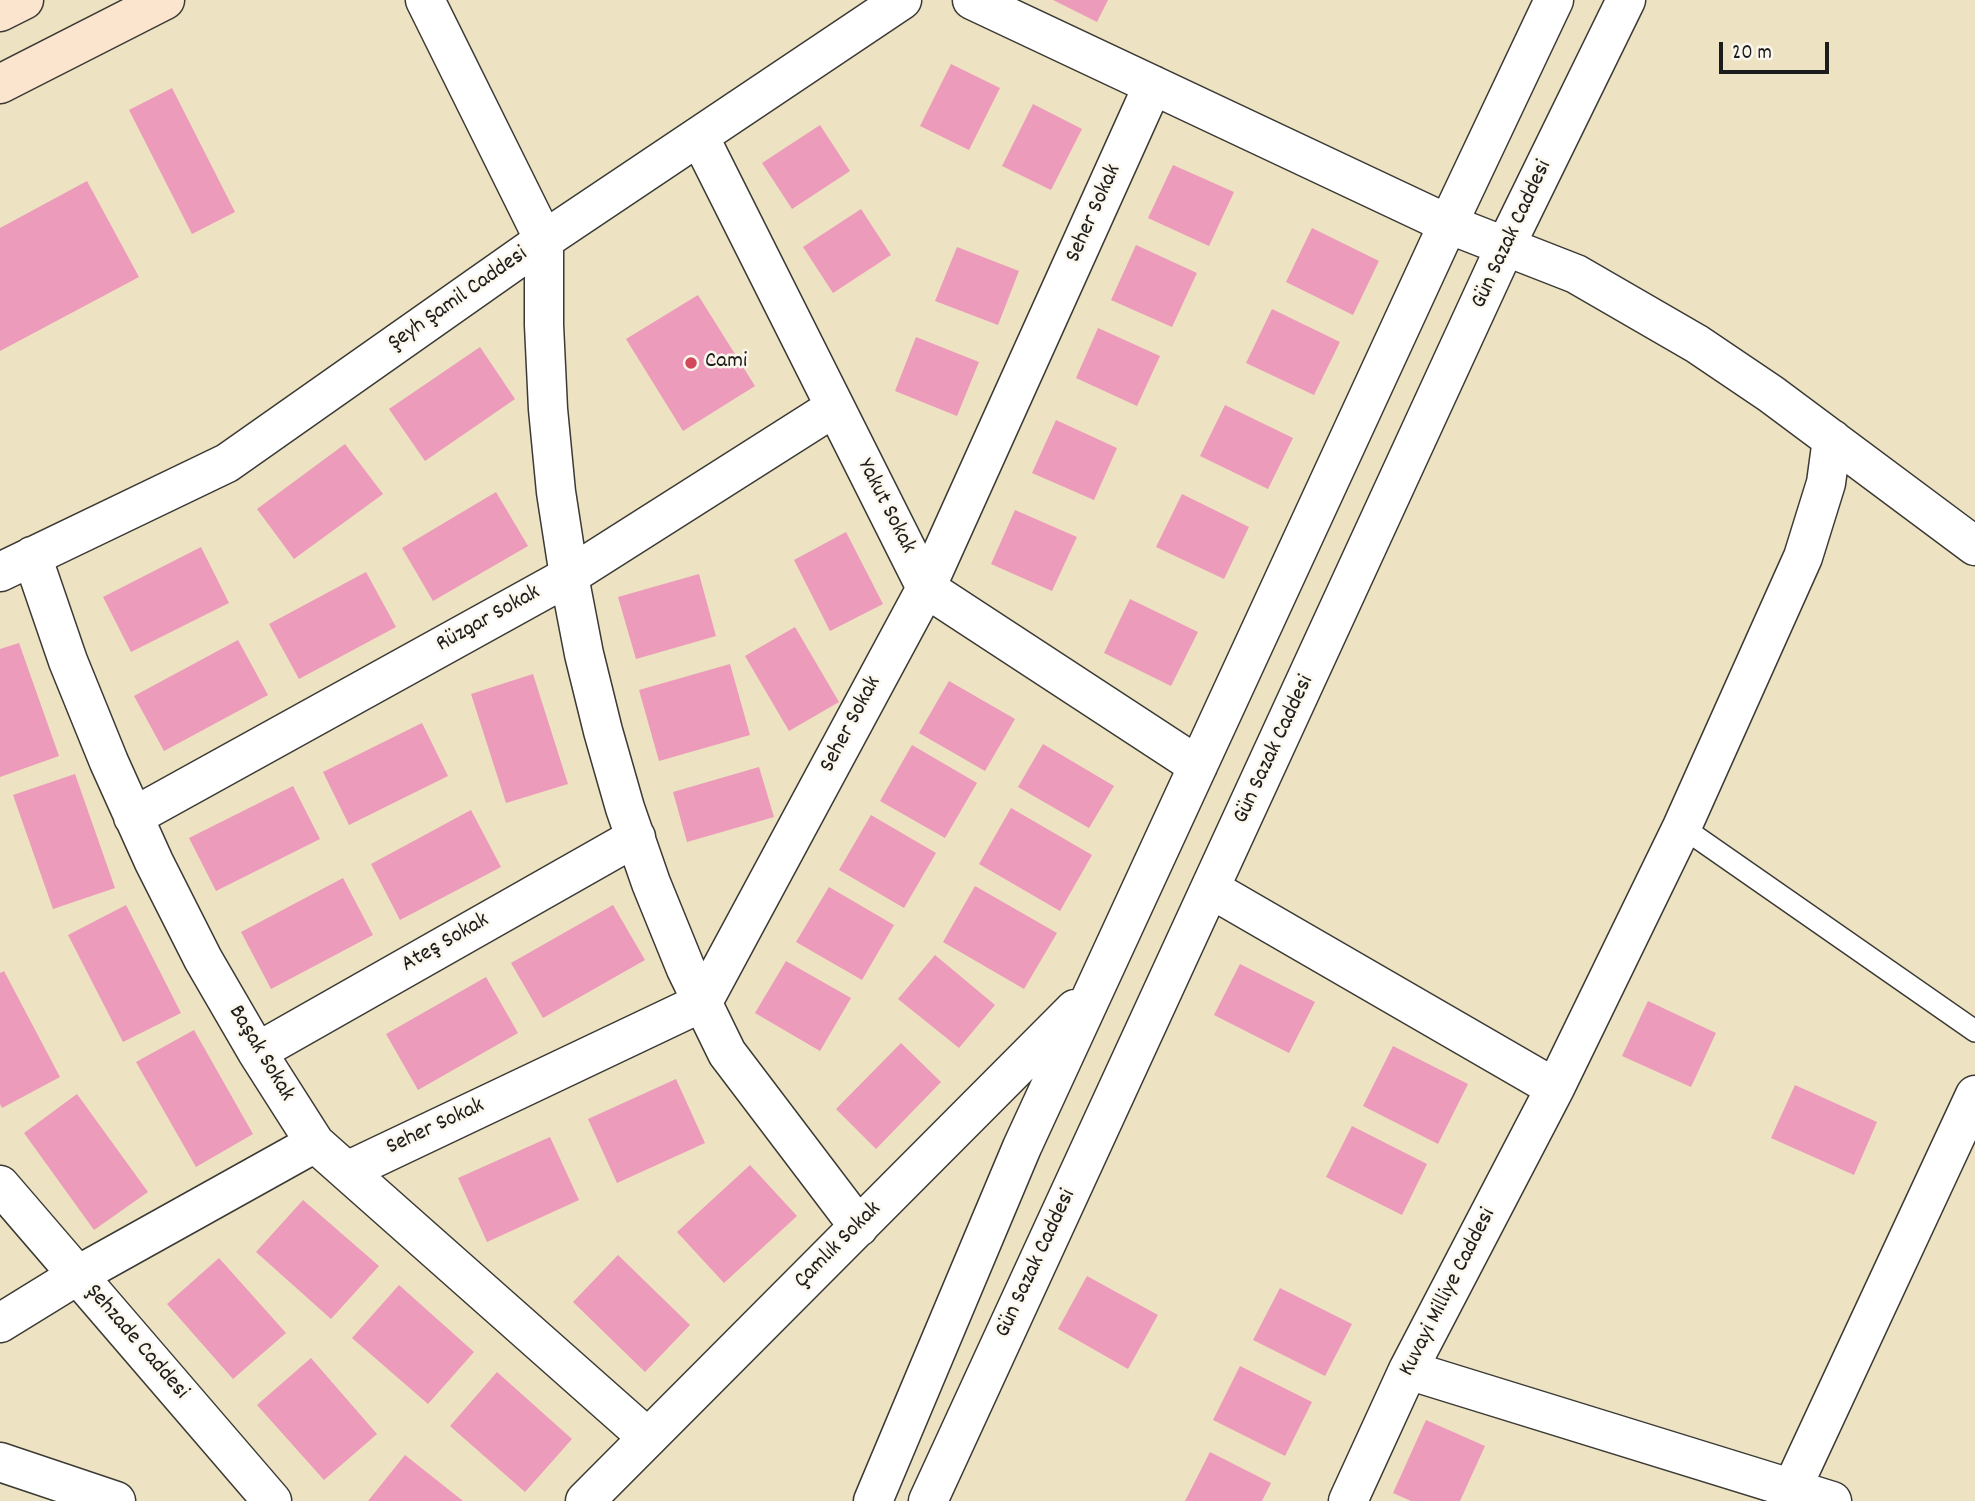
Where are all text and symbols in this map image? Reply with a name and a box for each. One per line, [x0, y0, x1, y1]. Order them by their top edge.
scale bar [1723, 28, 1833, 72]
text: 20 m [1732, 39, 1772, 69]
street label: Gün Sazak Caddesi [1467, 157, 1559, 313]
street label: Seher Sokak [1061, 161, 1129, 267]
street label: Şeyh Şamil Caddesi [384, 242, 534, 358]
place label: Cami [705, 349, 747, 377]
marker: Cami [683, 355, 699, 371]
street label: Yakut Sokak [849, 455, 921, 559]
street label: Rüzgar Sokak [432, 580, 546, 660]
street label: Seher Sokak [815, 672, 889, 778]
street label: Gün Sazak Caddesi [1229, 672, 1321, 828]
street label: Ateş Sokak [397, 908, 495, 980]
street label: Başak Sokak [221, 1001, 299, 1107]
street label: Seher Sokak [383, 1093, 489, 1163]
street label: Gün Sazak Caddesi [991, 1186, 1083, 1342]
street label: Çamlık Sokak [790, 1197, 888, 1295]
street label: Kuvayi Milliye Caddesi [1395, 1204, 1503, 1382]
street label: Şehzade Caddesi [78, 1280, 194, 1406]

